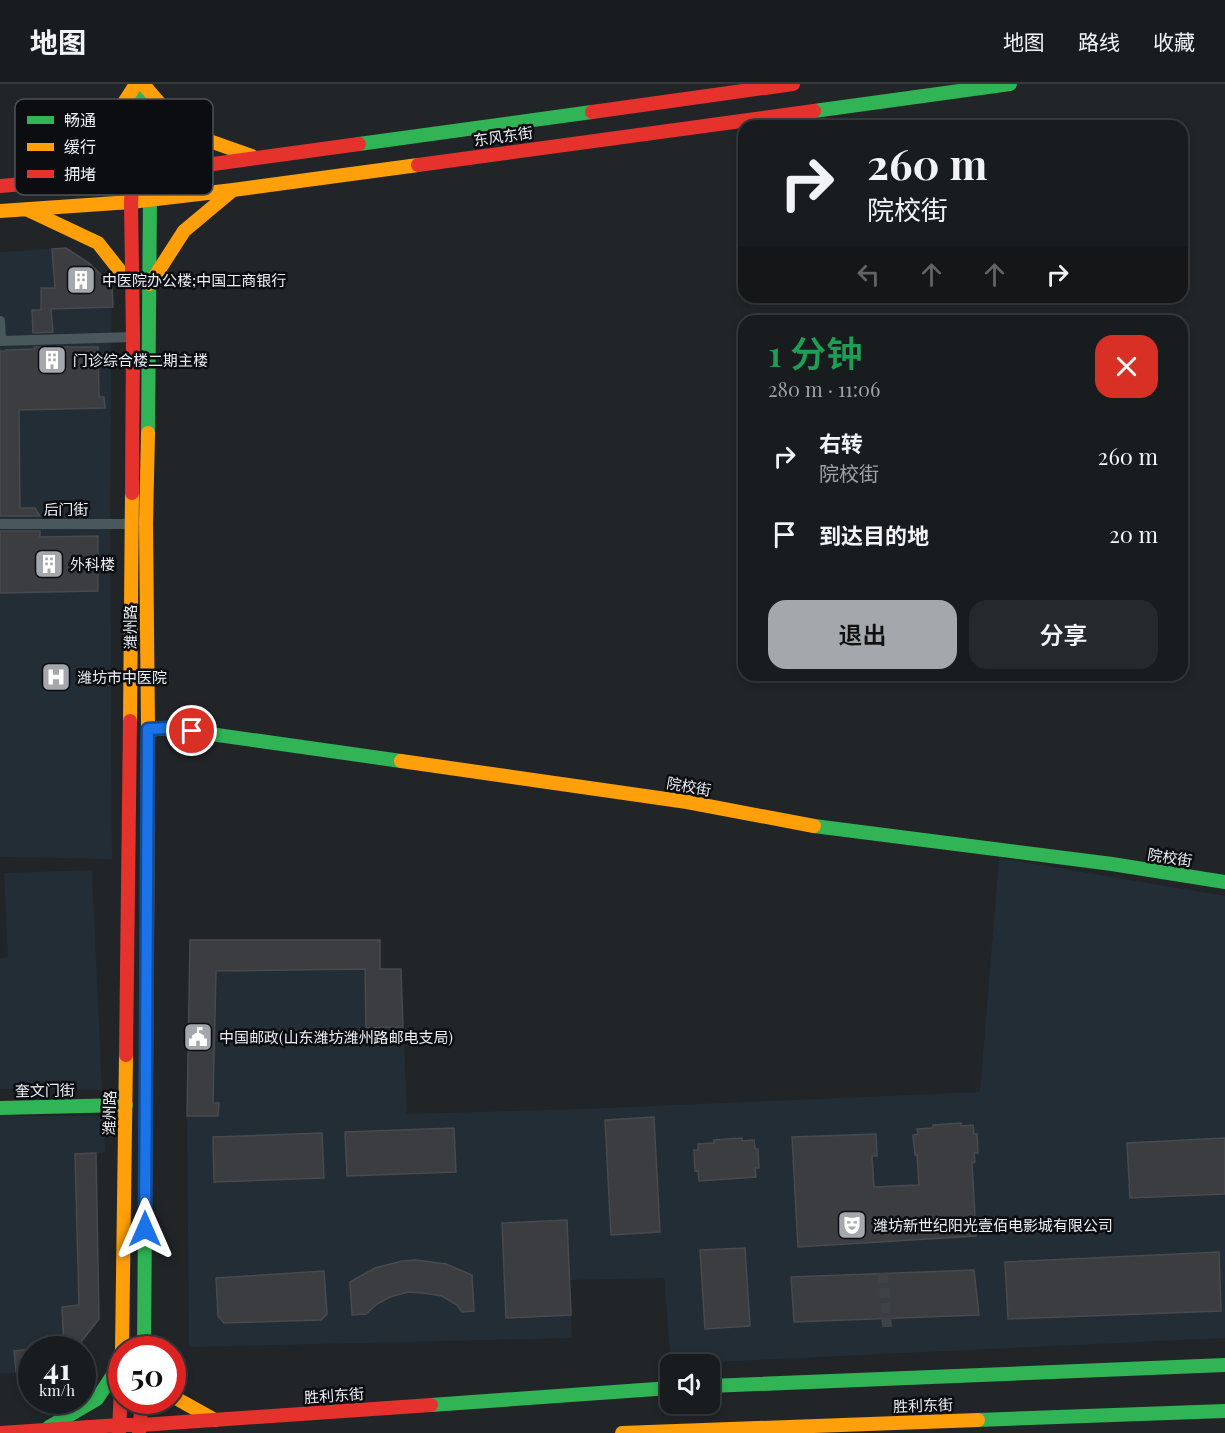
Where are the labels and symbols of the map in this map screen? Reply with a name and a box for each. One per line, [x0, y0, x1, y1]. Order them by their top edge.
legend [15, 99, 213, 195]
text: 畅通 [64, 109, 96, 130]
street label: 东风东街 [472, 122, 534, 150]
text: 缓行 [64, 136, 96, 157]
text: 拥堵 [64, 163, 96, 184]
building icon: 中医院办公楼;中国工商银行 [65, 264, 97, 296]
place label: 中医院办公楼;中国工商银行 [102, 270, 286, 290]
building icon: 门诊综合楼二期主楼 [36, 344, 68, 376]
place label: 门诊综合楼二期主楼 [73, 350, 208, 370]
street label: 后门街 [43, 499, 89, 519]
building icon: 外科楼 [33, 548, 65, 580]
place label: 外科楼 [70, 554, 115, 574]
street label: 潍州路 [120, 604, 140, 650]
hospital icon: 潍坊市中医院 [40, 661, 72, 693]
place label: 潍坊市中医院 [77, 667, 167, 687]
pin [166, 705, 217, 756]
street label: 院校街 [665, 772, 713, 800]
street label: 院校街 [1146, 844, 1194, 870]
public building icon: 中国邮政(山东潍坊潍州路邮电支局) [182, 1021, 214, 1053]
place label: 中国邮政(山东潍坊潍州路邮电支局) [219, 1027, 453, 1047]
street label: 奎文门街 [15, 1079, 75, 1101]
street label: 潍州路 [99, 1090, 119, 1136]
position arrow [113, 1197, 177, 1261]
theatre icon: 潍坊新世纪阳光壹佰电影城有限公司 [836, 1209, 868, 1241]
place label: 潍坊新世纪阳光壹佰电影城有限公司 [873, 1215, 1113, 1235]
speed limit sign: 50 [108, 1336, 186, 1414]
street label: 胜利东街 [303, 1383, 365, 1407]
street label: 胜利东街 [893, 1394, 953, 1416]

